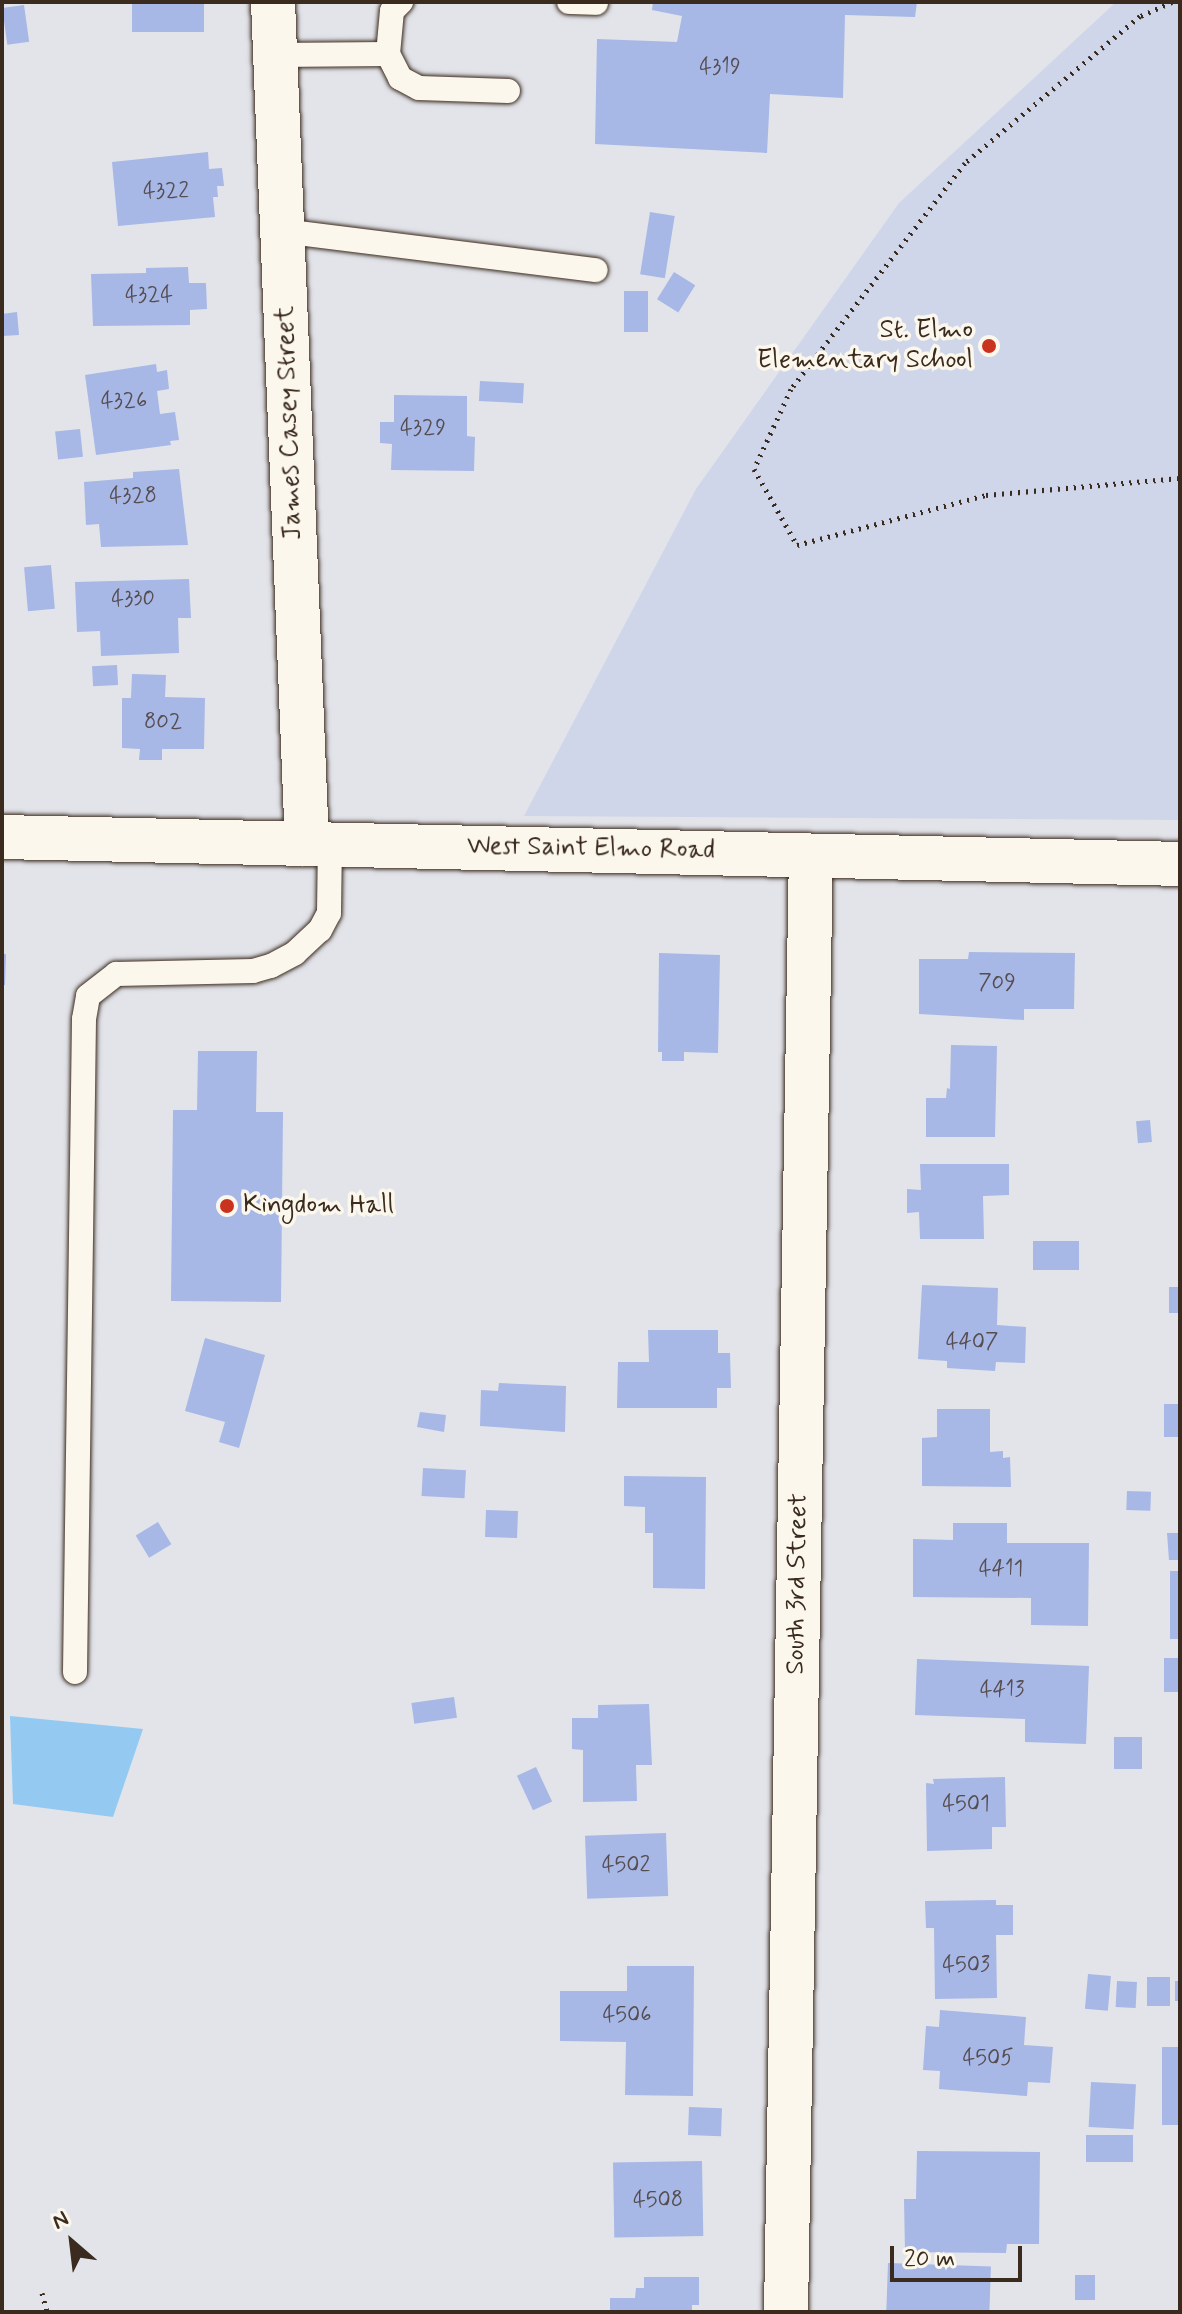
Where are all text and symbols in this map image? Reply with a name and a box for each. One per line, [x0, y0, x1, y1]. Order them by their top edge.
house number: 4319 [699, 55, 741, 81]
house number: 4322 [143, 179, 189, 205]
house number: 4324 [125, 283, 173, 309]
street label: James Casey Street [270, 307, 310, 539]
place label: St. Elmo Elementary School [757, 315, 973, 376]
marker: St. Elmo Elementary School [980, 337, 998, 355]
house number: 4326 [101, 389, 147, 415]
house number: 4329 [400, 416, 446, 442]
house number: 4328 [109, 484, 157, 510]
house number: 4330 [111, 587, 155, 613]
house number: 802 [144, 710, 182, 736]
street label: West Saint Elmo Road [469, 831, 713, 867]
house number: 709 [978, 971, 1016, 997]
place label: Kingdom Hall [243, 1190, 391, 1222]
marker: Kingdom Hall [218, 1197, 236, 1215]
house number: 4407 [946, 1330, 998, 1356]
street label: South 3rd Street [781, 1494, 815, 1674]
house number: 4411 [979, 1557, 1023, 1583]
house number: 4413 [980, 1678, 1024, 1704]
house number: 4501 [942, 1792, 990, 1818]
house number: 4502 [602, 1853, 650, 1879]
house number: 4503 [942, 1953, 990, 1979]
house number: 4506 [602, 2003, 652, 2029]
house number: 4505 [963, 2046, 1013, 2072]
house number: 4508 [633, 2188, 683, 2214]
north arrow [32, 2202, 112, 2282]
text: N [48, 2205, 74, 2237]
scale bar [894, 2230, 1026, 2280]
text: 20 m [904, 2244, 955, 2275]

